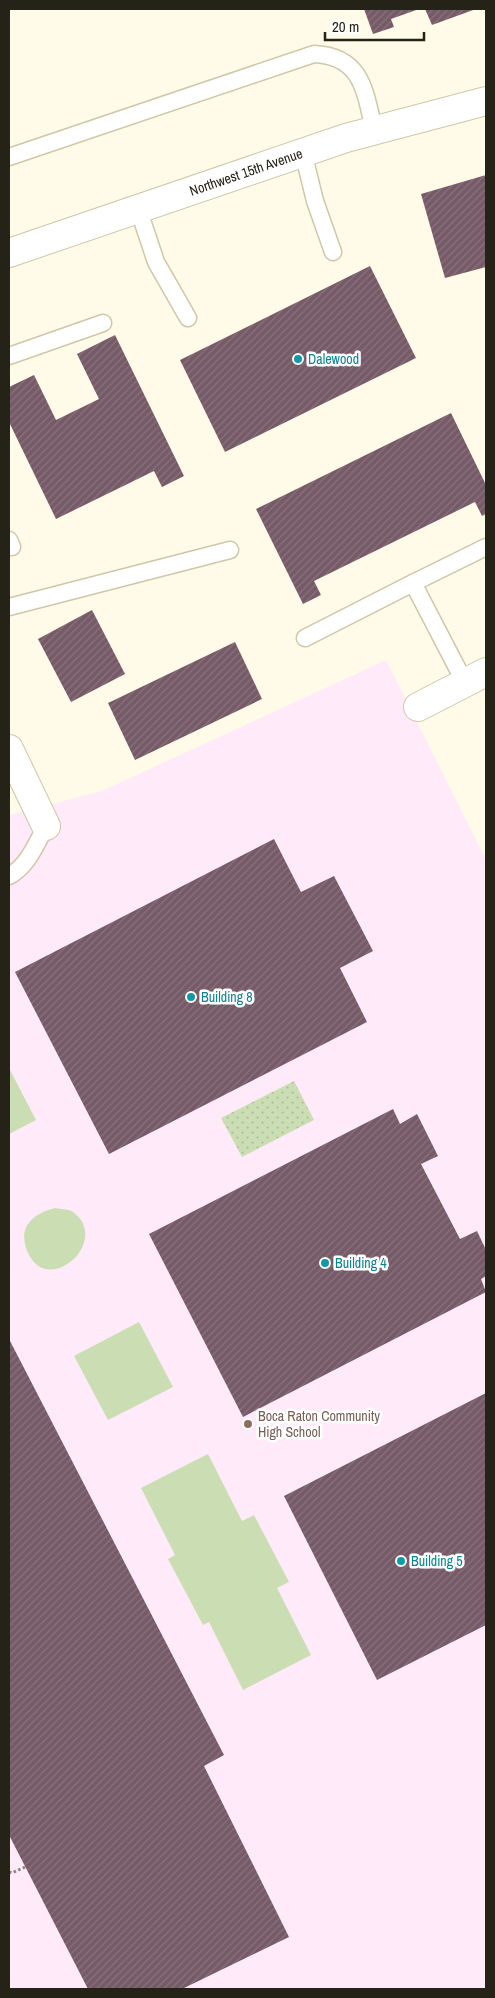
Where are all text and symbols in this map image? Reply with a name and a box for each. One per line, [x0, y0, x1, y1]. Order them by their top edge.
scale bar [325, 10, 424, 42]
text: 20 m [332, 16, 359, 37]
street label: Northwest 15th Avenue [187, 144, 305, 200]
place label: Dalewood [308, 350, 359, 368]
marker: Dalewood [292, 353, 304, 365]
place label: Building 8 [201, 988, 253, 1006]
marker: Building 8 [185, 991, 197, 1003]
place label: Building 4 [335, 1254, 387, 1272]
marker: Building 4 [319, 1257, 331, 1269]
place label: Boca Raton Community High School [258, 1407, 380, 1441]
marker: Boca Raton Community High School [242, 1418, 254, 1430]
place label: Building 5 [411, 1552, 463, 1570]
marker: Building 5 [395, 1555, 407, 1567]

